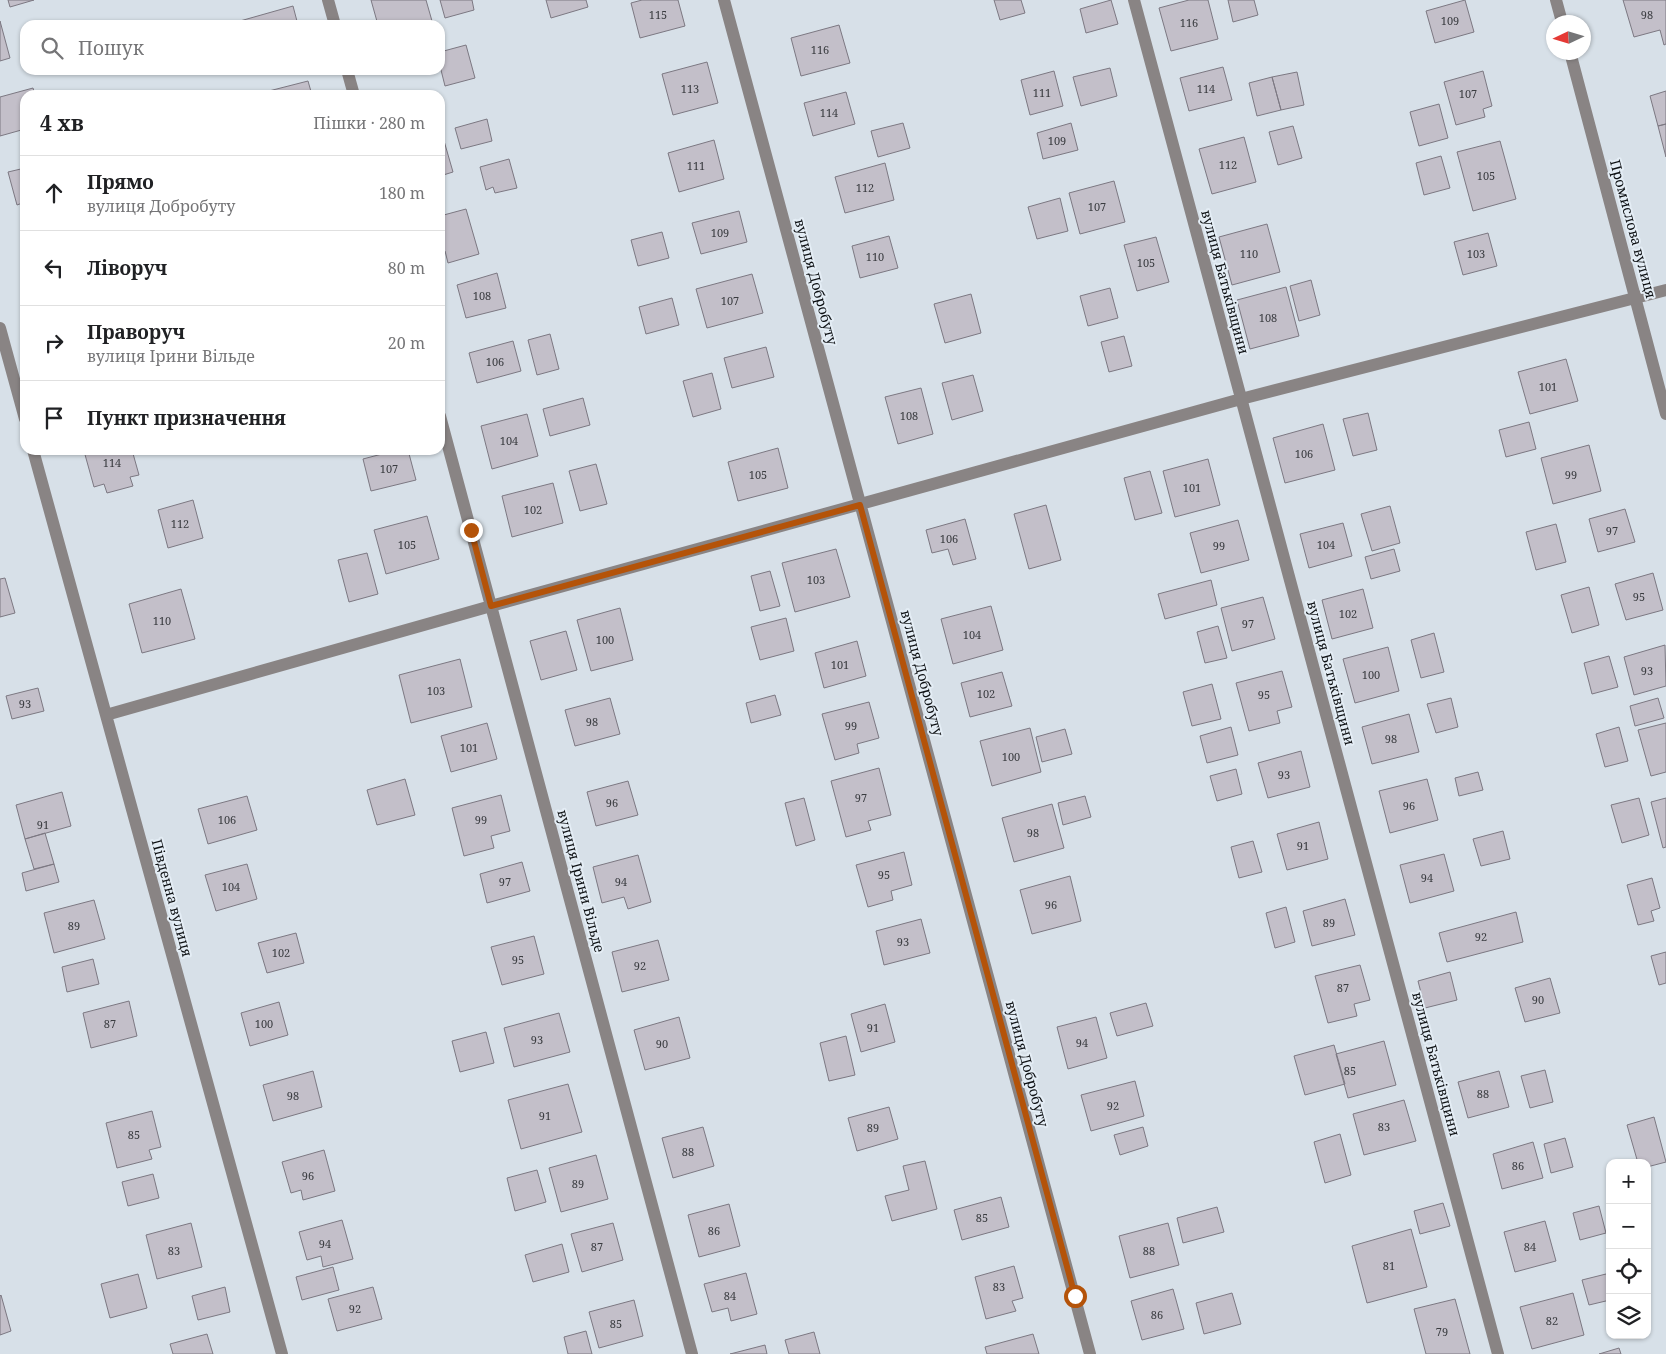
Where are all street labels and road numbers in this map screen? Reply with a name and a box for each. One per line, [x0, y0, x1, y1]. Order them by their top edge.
street label: Промислова вулиця [1606, 157, 1661, 300]
street label: вулиця Батьківщини [1197, 208, 1254, 356]
street label: вулиця Добробуту [791, 217, 842, 347]
street label: вулиця Батьківщини [1303, 599, 1360, 747]
street label: вулиця Добробуту [897, 608, 948, 738]
street label: вулиця Ірини Вільде [553, 807, 610, 954]
street label: Південна вулиця [148, 837, 197, 959]
street label: вулиця Батьківщини [1408, 990, 1465, 1138]
street label: вулиця Добробуту [1002, 999, 1053, 1129]

